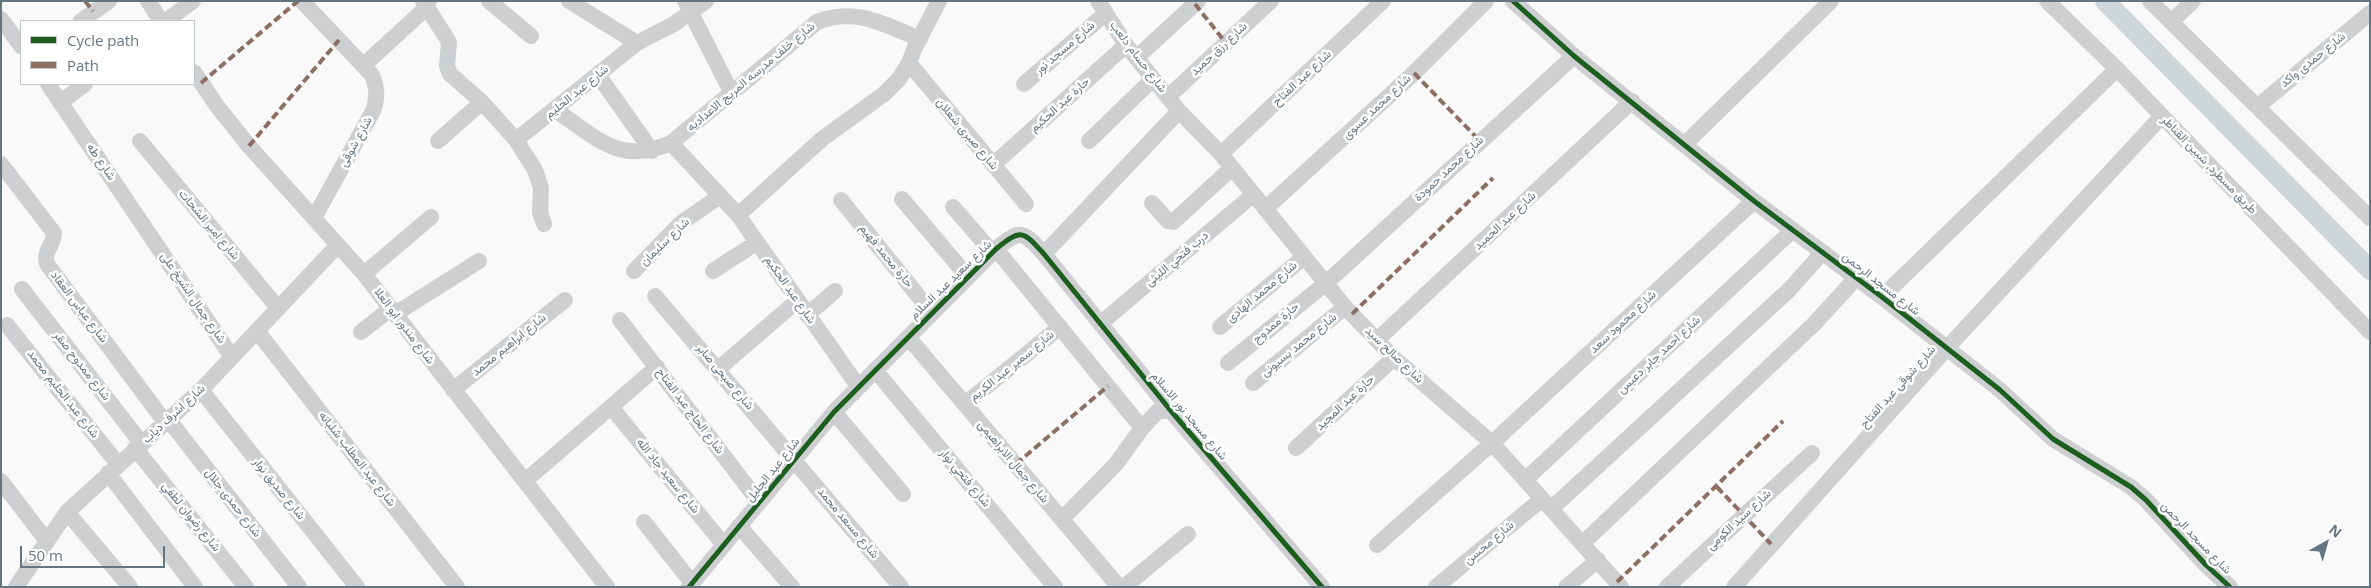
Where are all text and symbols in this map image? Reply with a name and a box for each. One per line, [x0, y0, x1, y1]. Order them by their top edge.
street label: شارع مسجد نور [1032, 18, 1098, 78]
street label: شارع حسام دلعب [1106, 18, 1170, 96]
street label: شارع خلف مدرسه المريج الاعداديه [684, 19, 818, 135]
street label: شارع رزق حميد [1188, 19, 1250, 79]
legend [20, 20, 195, 85]
street label: شارع حمدى واكد [2277, 29, 2349, 91]
text: Cycle path [67, 30, 139, 50]
street label: شارع عبد الفتاح [1270, 47, 1334, 109]
text: Path [67, 55, 99, 75]
street label: شارع عبد الحليم [542, 62, 612, 122]
street label: شارع محمد عسوى [1340, 72, 1414, 142]
street label: حارة عبد الحكيم [1027, 74, 1093, 136]
street label: شارع صبرى شعلان [933, 95, 1001, 173]
street label: طريق مسطرد, شبين القناطر [2158, 113, 2260, 217]
street label: شارع شوقى [336, 114, 376, 170]
street label: شارع محمد حمودة [1411, 133, 1487, 205]
street label: شارع طه [83, 141, 119, 183]
street label: شارع امير الشحات [175, 187, 243, 263]
street label: شارع عبد الحميد [1471, 189, 1539, 253]
street label: شارع سليمان [637, 215, 693, 269]
street label: حارة محمد فهيم [856, 221, 916, 291]
street label: درب فتحي الليثى [1143, 228, 1211, 290]
street label: شارع سعيد عبد السلام [907, 237, 995, 323]
street label: شارع مسجد الرحمن [1839, 249, 1923, 319]
street label: شارع جمال الشيخ على [157, 250, 229, 346]
street label: شارع عبد الحكيم [761, 253, 819, 327]
street label: شارع محمد الهادى [1224, 258, 1300, 326]
street label: شارع عباس العقاد [47, 268, 111, 346]
street label: شارع مندور ابو العلا [371, 285, 437, 367]
street label: شارع محمود سعد [1587, 288, 1659, 356]
street label: حارة ممدوح [1250, 299, 1302, 347]
street label: شارع محمد بسيونى [1258, 310, 1340, 380]
street label: شارع ابراهيم محمد [469, 311, 549, 379]
street label: شارع احمد جابر دعبس [1615, 313, 1703, 397]
street label: شارع صالح سيد [1362, 324, 1426, 386]
street label: شارع ممدوح صقر [50, 328, 114, 404]
street label: شارع سمير عبد الكريم [967, 328, 1057, 404]
street label: شارع صبحى صابر [693, 341, 757, 413]
street label: شارع شوقى عبد الفتاح [1857, 343, 1939, 431]
street label: شارع عبد الحليم محمد [24, 347, 102, 441]
street label: شارع الحاج عبد الفتاح [653, 365, 727, 457]
street label: شارع مسجد نور الاسلام [1148, 369, 1230, 463]
street label: حارة عبد المجيد [1313, 372, 1377, 434]
street label: شارع اشرف دياب [140, 381, 208, 447]
street label: شارع عبد المطلب شلبانه [315, 409, 399, 509]
street label: شارع جمال الابراهيمى [974, 418, 1052, 506]
street label: شارع سعيد جاد الله [633, 435, 703, 517]
street label: شارع عبد الجليل [743, 435, 803, 505]
street label: شارع فتحي نوار [936, 446, 994, 510]
street label: شارع صديق نوار [250, 455, 308, 523]
street label: شارع حمدى جلال [202, 466, 264, 540]
street label: شارع رضوان لطفي [159, 479, 223, 555]
street label: شارع مسعد محمد [814, 485, 882, 561]
street label: شارع سيد الكومى [1704, 487, 1774, 553]
street label: شارع مسجد الرحمن [2158, 499, 2234, 577]
street label: شارع محسن [1461, 518, 1517, 568]
north arrow [2301, 518, 2351, 568]
text: N [2325, 520, 2346, 542]
scale bar [22, 536, 168, 568]
text: 50 m [28, 545, 63, 565]

